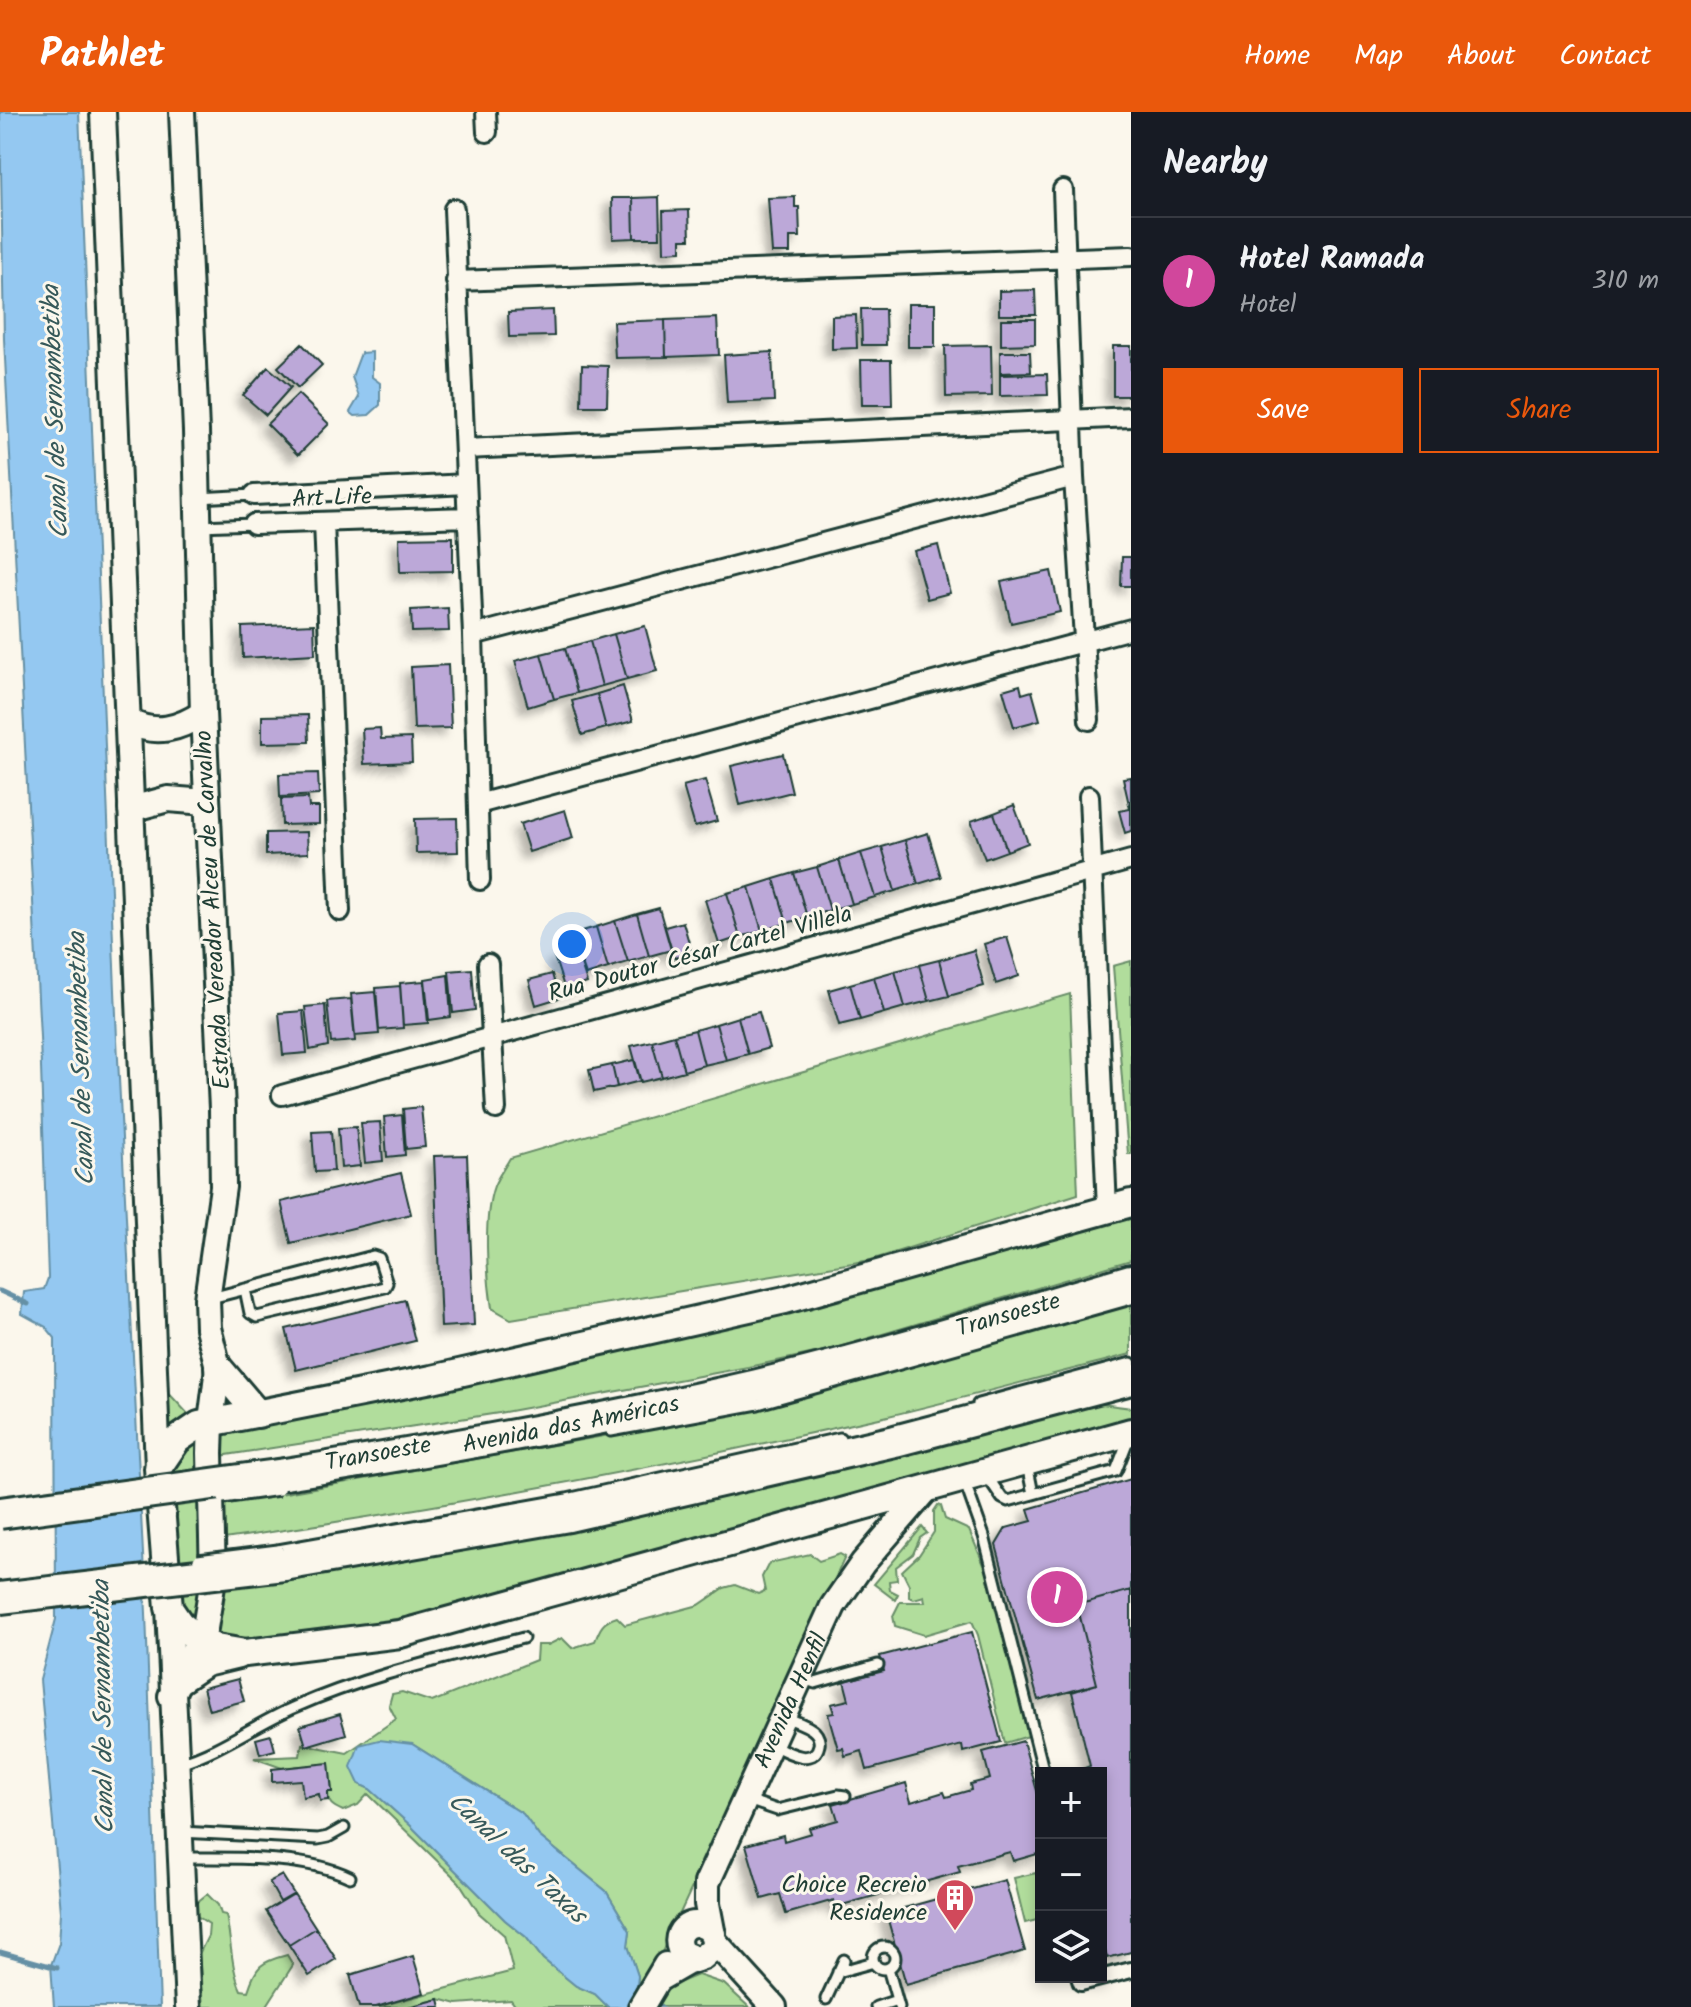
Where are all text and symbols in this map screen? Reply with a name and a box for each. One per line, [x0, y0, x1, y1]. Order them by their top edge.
text: Pathlet [40, 26, 165, 86]
text: Home [1244, 34, 1310, 79]
text: Map [1354, 34, 1403, 79]
text: About [1447, 34, 1515, 79]
text: Contact [1559, 34, 1651, 79]
text: Nearby [1163, 137, 1268, 191]
text: Hotel Ramada [1239, 236, 1425, 284]
text: 1 [1185, 260, 1193, 302]
text: 310 m [1592, 260, 1659, 302]
water label: Canal de Sernambetiba [31, 282, 81, 540]
text: Hotel [1239, 284, 1296, 326]
button: Save [1163, 368, 1403, 453]
button: Share [1419, 368, 1659, 453]
street label: Art Life [291, 478, 373, 519]
street label: Estrada Vereador Alceu de Carvalho [185, 729, 242, 1091]
street label: Rua Doutor César Cartel Villela [544, 895, 857, 1014]
your location [552, 924, 592, 964]
water label: Canal de Sernambetiba [57, 929, 107, 1187]
street label: Transoeste [952, 1282, 1065, 1349]
street label: Avenida das Américas [459, 1385, 683, 1465]
street label: Transoeste [322, 1426, 435, 1483]
pin: 1 [1031, 1567, 1083, 1627]
water label: Canal de Sernambetiba [81, 1578, 127, 1834]
street label: Avenida Henfil [744, 1627, 839, 1775]
map controls [1035, 1767, 1107, 1983]
button: + [1035, 1767, 1107, 1839]
water label: Canal das Taxas [437, 1782, 598, 1936]
button: − [1035, 1839, 1107, 1911]
place label: Choice Recreio Residence [781, 1866, 927, 1933]
building icon: Choice Recreio Residence [934, 1877, 976, 1932]
button: layers [1035, 1911, 1107, 1983]

